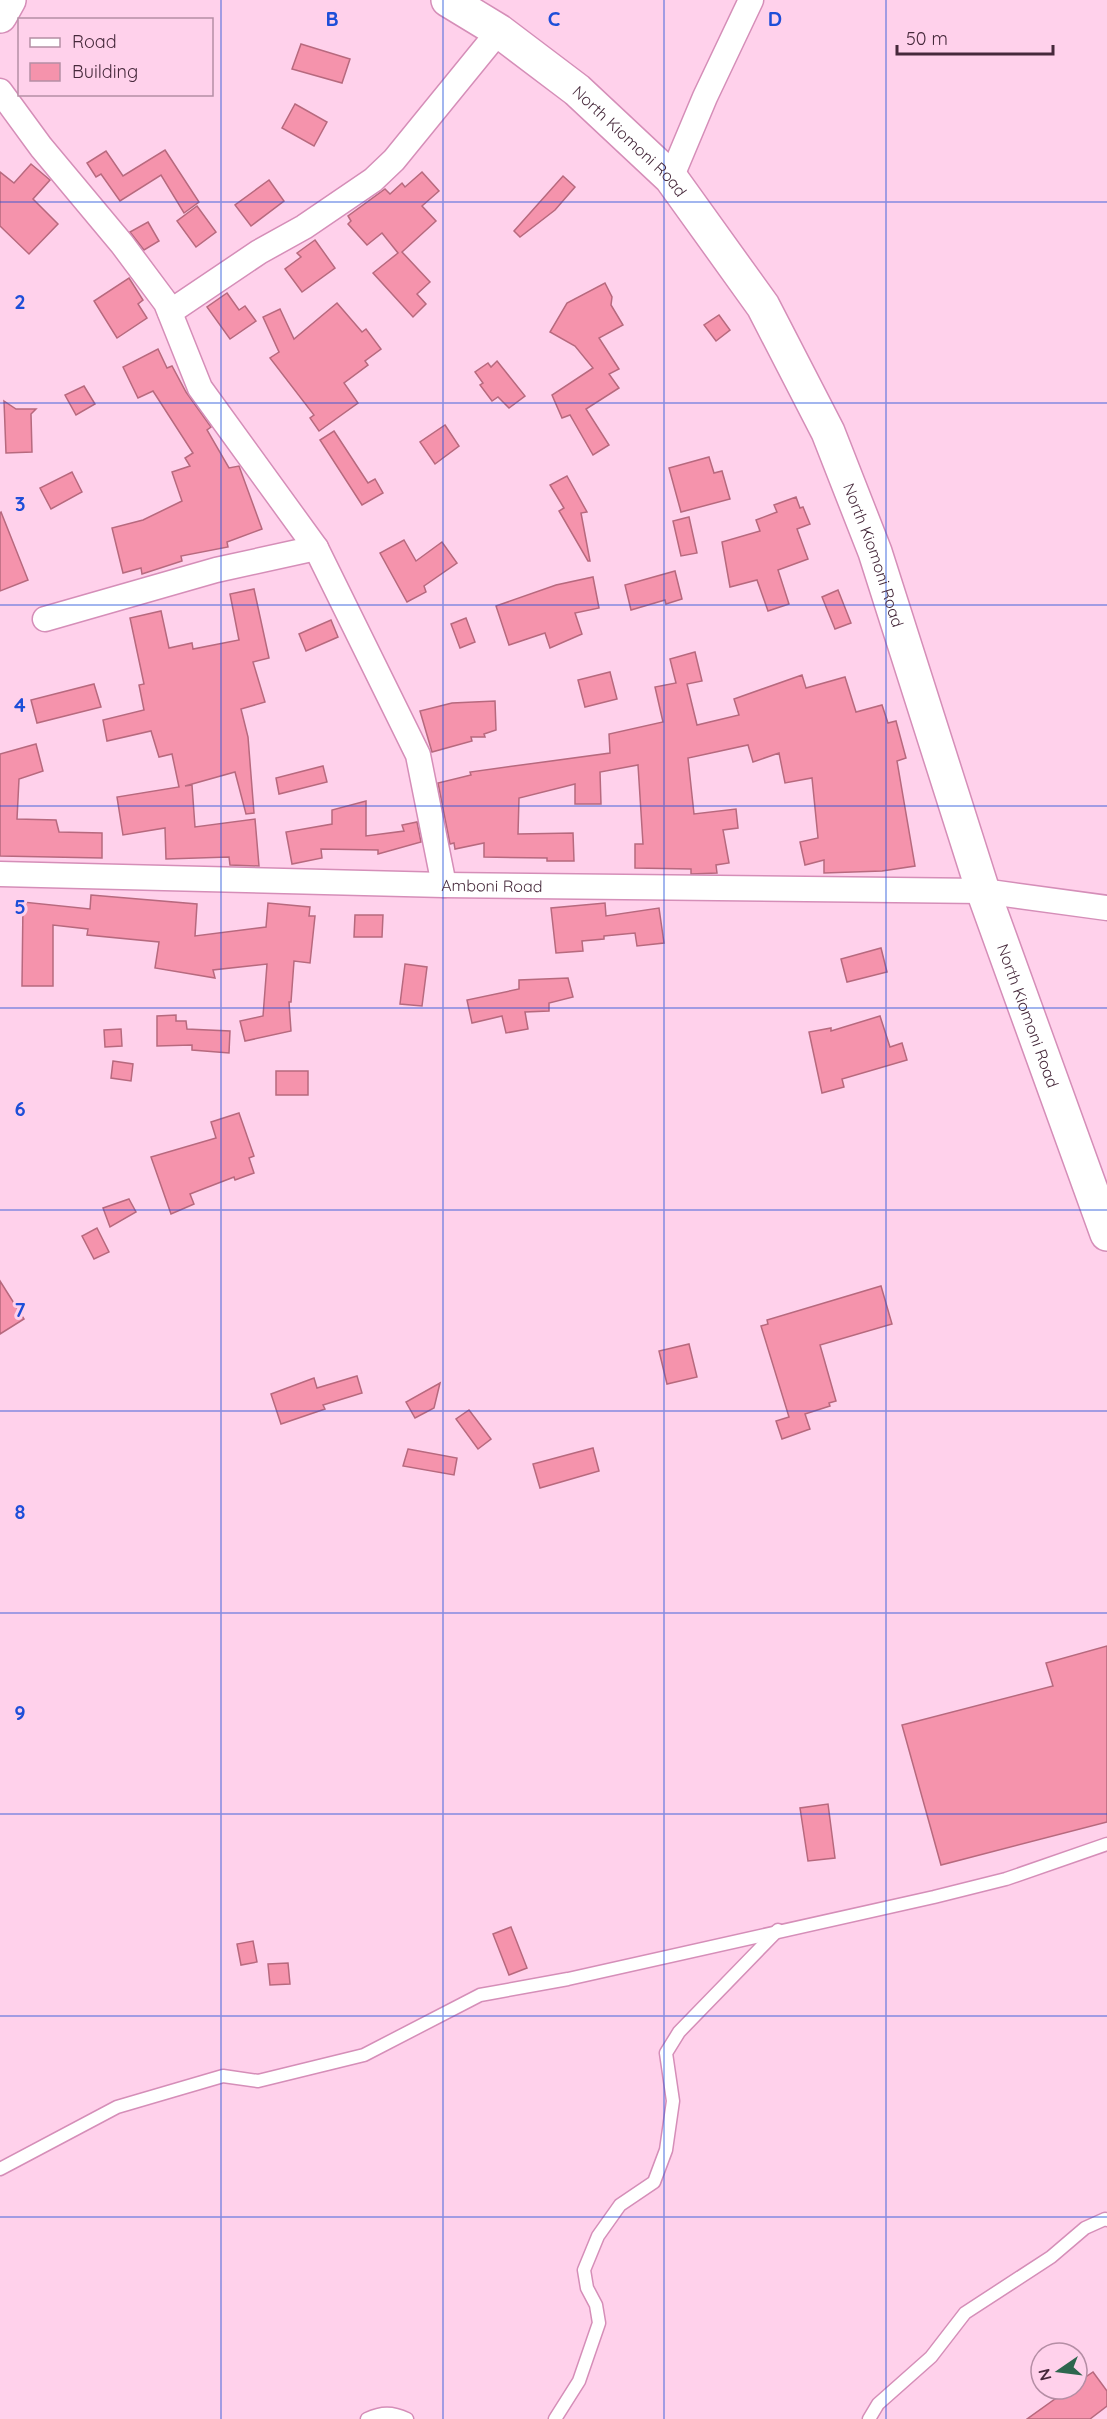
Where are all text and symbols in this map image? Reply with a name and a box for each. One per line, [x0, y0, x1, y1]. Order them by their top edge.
text: B [325, 6, 339, 31]
text: C [548, 6, 561, 31]
text: D [768, 6, 782, 31]
legend [18, 18, 213, 96]
scale bar [897, 18, 1053, 56]
text: 50 m [906, 27, 948, 50]
text: Road [72, 30, 117, 53]
text: Building [72, 60, 138, 83]
street label: North Kiomoni Road [569, 81, 691, 200]
text: 2 [14, 289, 26, 314]
street label: North Kiomoni Road [839, 480, 908, 630]
text: 3 [15, 491, 25, 516]
text: 4 [14, 692, 26, 717]
street label: Amboni Road [441, 875, 543, 896]
text: 5 [14, 894, 26, 919]
street label: North Kiomoni Road [993, 941, 1063, 1090]
text: 6 [14, 1096, 26, 1121]
text: 7 [15, 1297, 26, 1322]
text: 8 [15, 1499, 26, 1524]
text: 9 [14, 1700, 26, 1725]
north arrow [1029, 2341, 1089, 2401]
text: N [1033, 2367, 1056, 2383]

